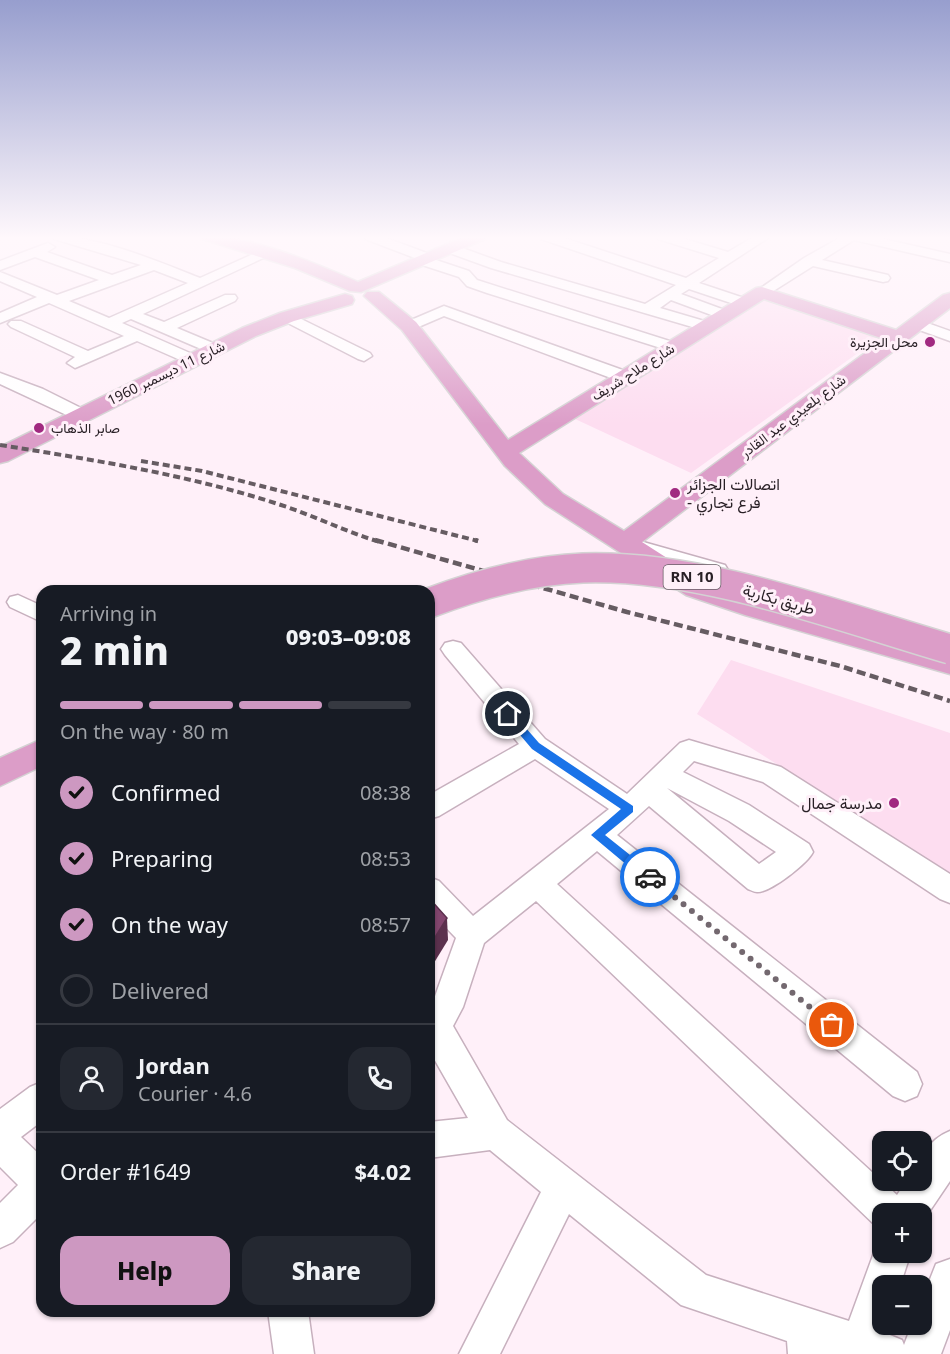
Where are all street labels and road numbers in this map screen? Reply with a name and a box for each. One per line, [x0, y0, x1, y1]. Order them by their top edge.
street label: شارع 11 ديسمبر 1960 [104, 336, 228, 411]
street label: شارع ملاح شريف [588, 338, 679, 406]
street label: شارع بلعيدي عبد القادر [735, 370, 851, 464]
road number: RN 10 [664, 565, 720, 589]
street label: طريق بكارية [740, 578, 818, 620]

